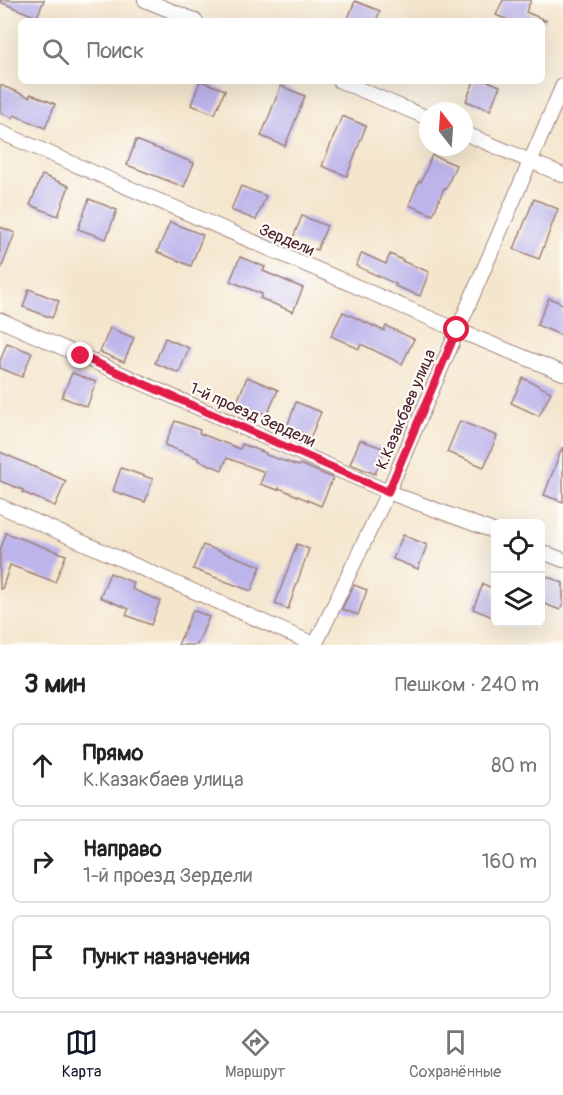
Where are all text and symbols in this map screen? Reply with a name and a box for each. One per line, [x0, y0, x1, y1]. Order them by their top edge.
search box [18, 18, 545, 84]
icon: search [39, 35, 72, 68]
text: Поиск [87, 37, 144, 65]
north arrow [419, 102, 473, 156]
street label: Зердели [256, 219, 317, 260]
route start [443, 316, 469, 342]
route end [67, 342, 93, 368]
street label: К.Казакбаев улица [372, 346, 440, 472]
street label: 1-й проезд Зердели [187, 378, 318, 452]
map controls [491, 519, 545, 627]
button: locate [491, 519, 545, 573]
button: layers [491, 573, 545, 627]
text: 3 мин [24, 668, 86, 700]
text: Пешком · 240 m [395, 672, 539, 697]
text: Прямо [83, 739, 143, 767]
icon: ahead [26, 749, 59, 782]
text: 80 m [491, 753, 537, 778]
text: К.Казакбаев улица [83, 767, 244, 792]
text: Направо [83, 835, 162, 863]
icon: right [26, 845, 59, 878]
text: 160 m [482, 849, 537, 874]
text: 1-й проезд Зердели [83, 863, 252, 888]
icon: arrive [26, 941, 59, 974]
text: Пункт назначения [83, 943, 250, 971]
tab: Карта [62, 1026, 101, 1082]
tab: Маршрут [225, 1026, 285, 1082]
tab: Сохранённые [409, 1026, 501, 1082]

